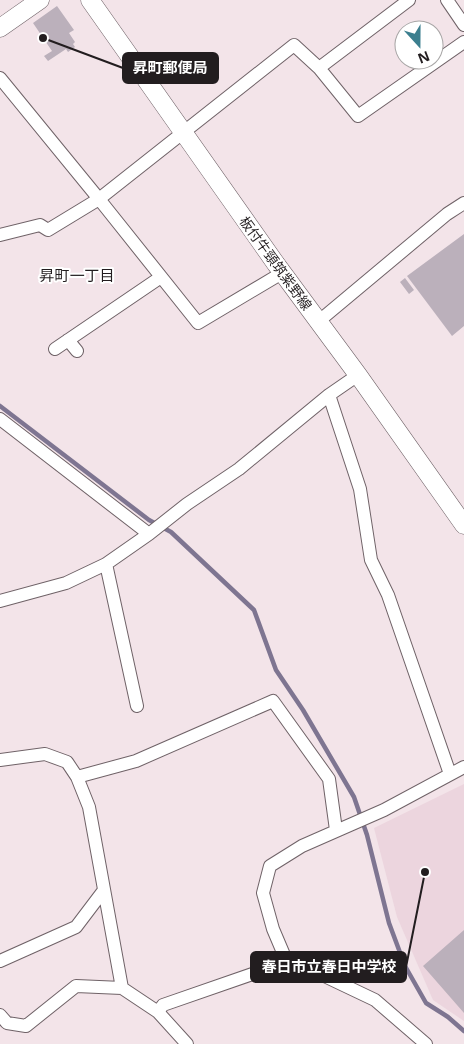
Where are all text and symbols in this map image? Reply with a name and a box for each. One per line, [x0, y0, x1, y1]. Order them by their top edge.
north arrow [394, 20, 444, 70]
text: N [415, 47, 433, 69]
callout: 昇町郵便局 [123, 53, 218, 83]
text: 昇町郵便局 [132, 57, 208, 77]
street label: 板付牛頸筑紫野線 [235, 212, 317, 314]
district label: 昇町一丁目 [39, 265, 115, 285]
callout: 春日市立春日中学校 [251, 952, 406, 982]
text: 春日市立春日中学校 [261, 956, 397, 976]

